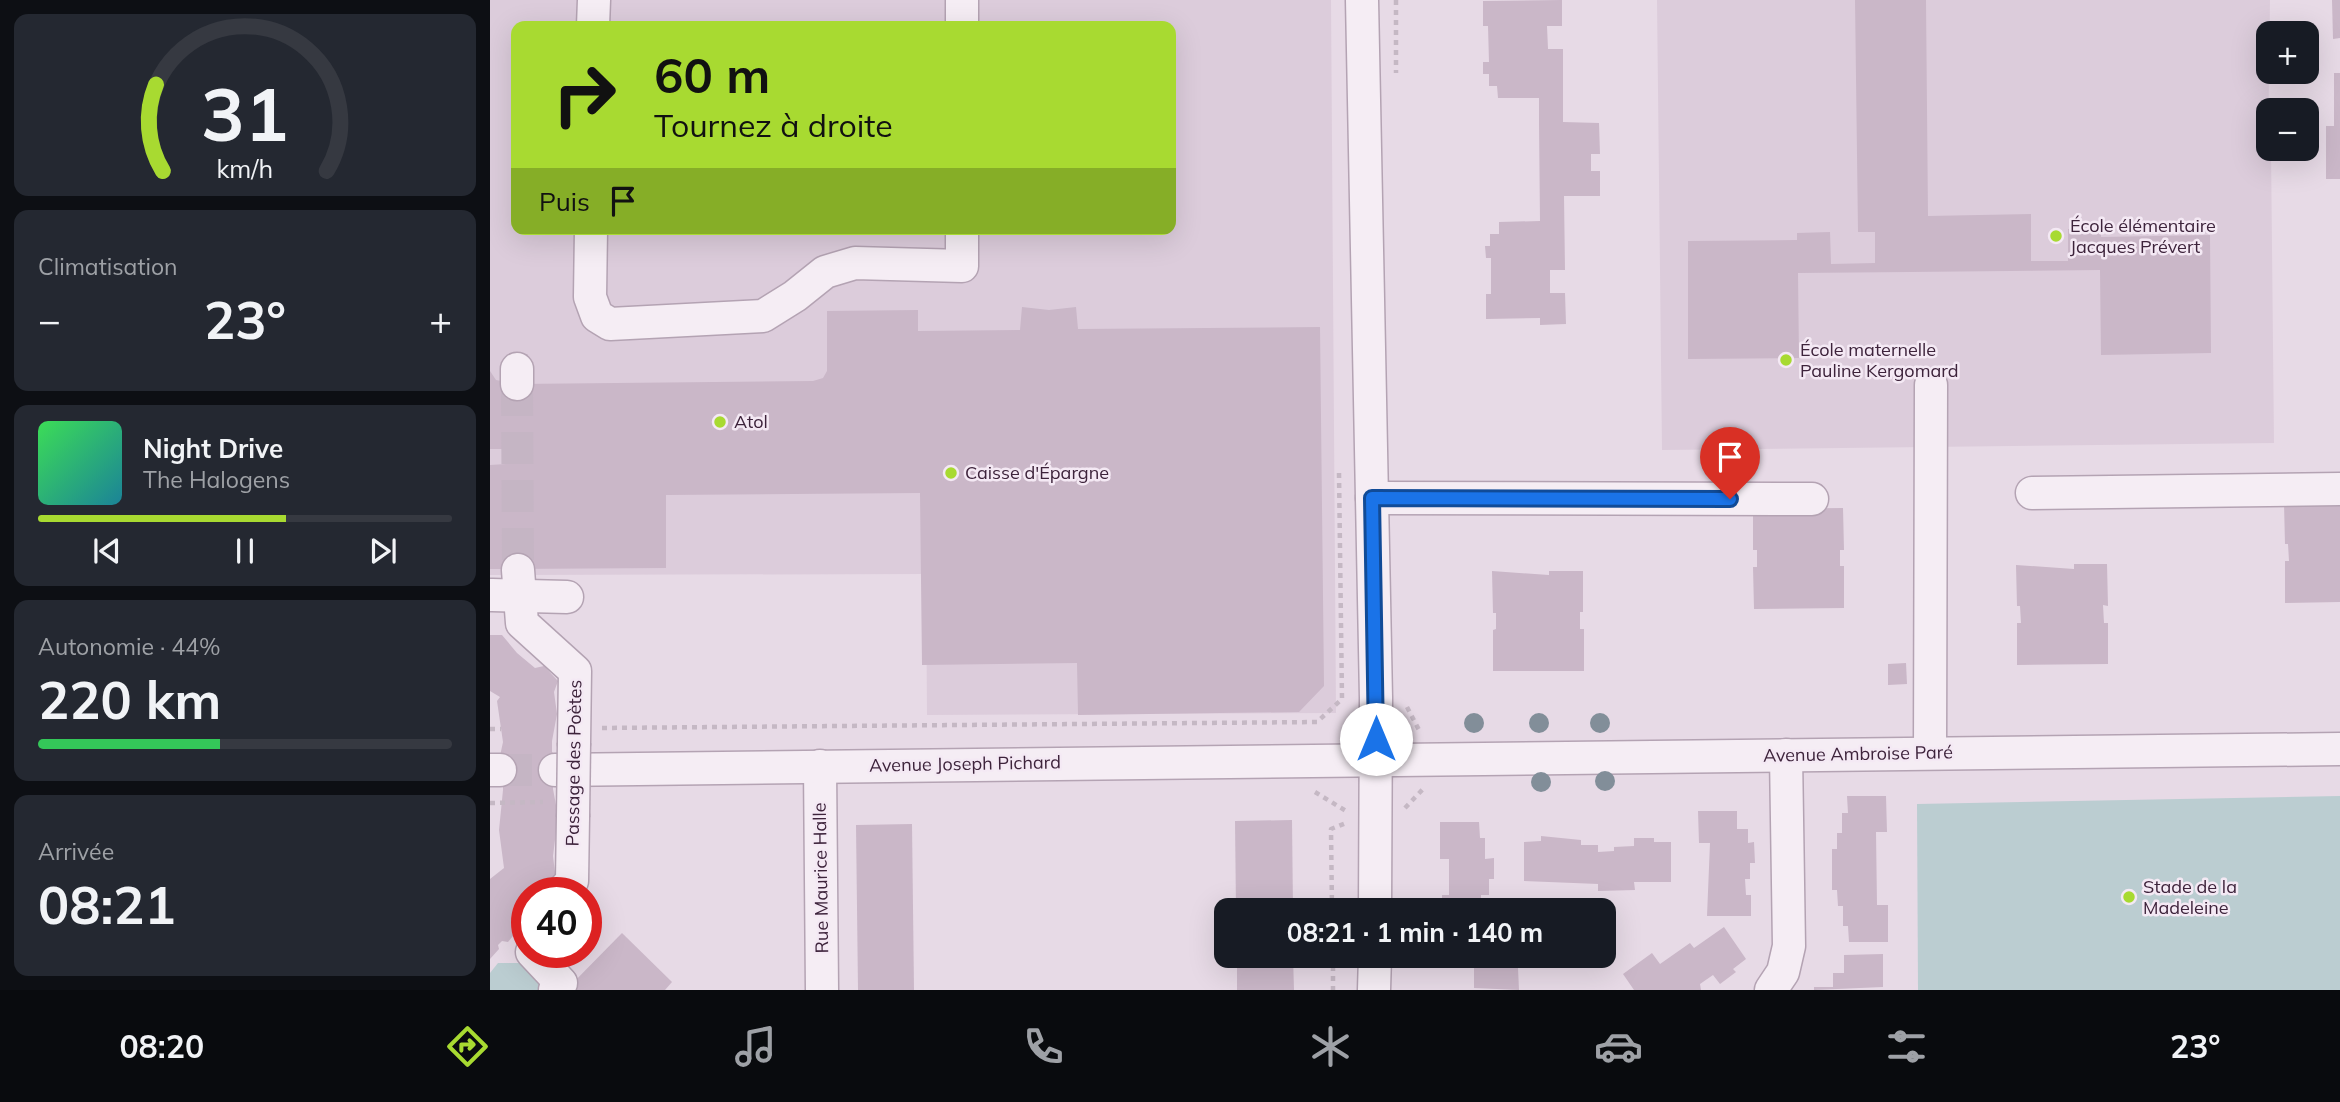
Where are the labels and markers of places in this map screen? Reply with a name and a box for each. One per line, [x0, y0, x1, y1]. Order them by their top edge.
place label: École élémentaire Jacques Prévert [2070, 214, 2216, 258]
marker: École élémentaire Jacques Prévert [2048, 228, 2064, 244]
place label: École maternelle Pauline Kergomard [1800, 338, 1958, 382]
marker: École maternelle Pauline Kergomard [1778, 352, 1794, 368]
place label: Atol [734, 410, 768, 433]
marker: Atol [712, 414, 728, 430]
pin [1700, 427, 1760, 499]
place label: Caisse d'Épargne [965, 461, 1109, 484]
marker: Caisse d'Épargne [943, 465, 959, 481]
place label: Stade de la Madeleine [2143, 875, 2237, 919]
marker: Stade de la Madeleine [2121, 889, 2137, 905]

